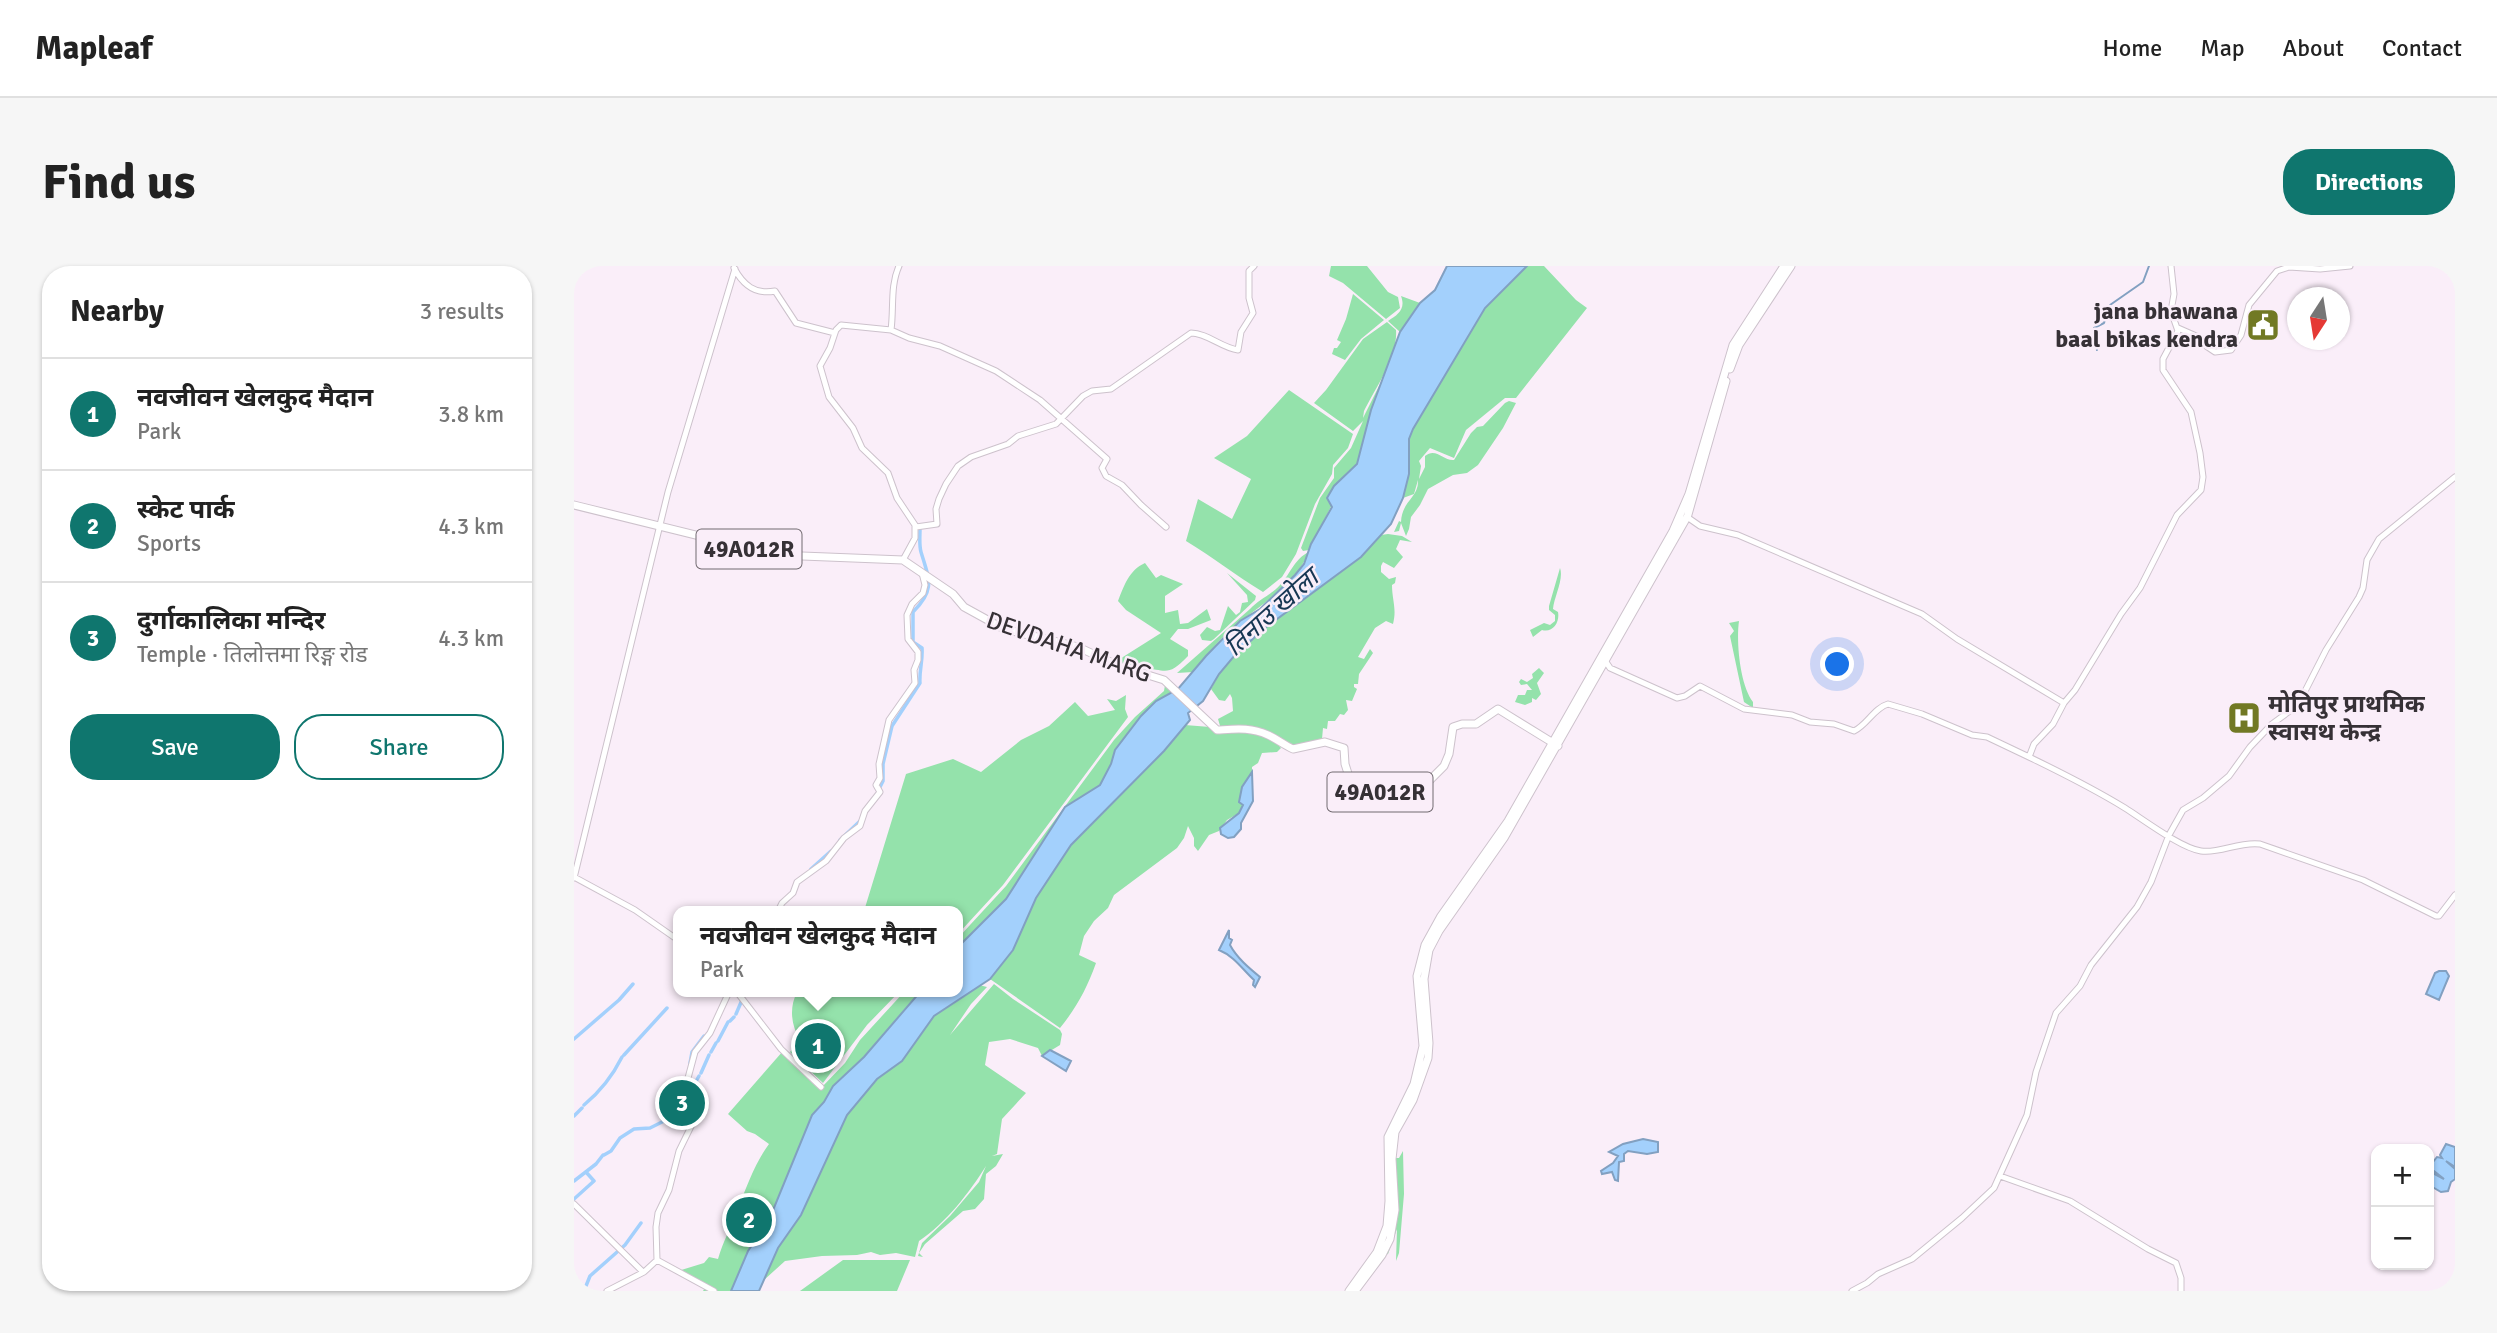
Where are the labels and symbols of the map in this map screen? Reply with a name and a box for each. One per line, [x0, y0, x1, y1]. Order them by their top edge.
north arrow [2287, 287, 2350, 350]
place label: jana bhawana baal bikas kendra [2055, 296, 2238, 354]
public building icon: jana bhawana baal bikas kendra [2244, 306, 2282, 344]
road number: 49A012R [696, 530, 802, 568]
water label: तिनाउ खोला [1219, 559, 1329, 663]
street label: DEVDAHA MARG [983, 605, 1155, 689]
your location [1820, 647, 1854, 681]
place label: मोतिपुर प्राथमिक स्वासथ केन्द्र [2268, 689, 2426, 747]
hospital icon: मोतिपुर प्राथमिक स्वासथ केन्द्र [2225, 699, 2263, 737]
road number: 49A012R [1328, 772, 1432, 812]
pin: 1 [795, 1020, 841, 1072]
pin: 3 [659, 1077, 705, 1129]
pin: 2 [726, 1194, 772, 1246]

